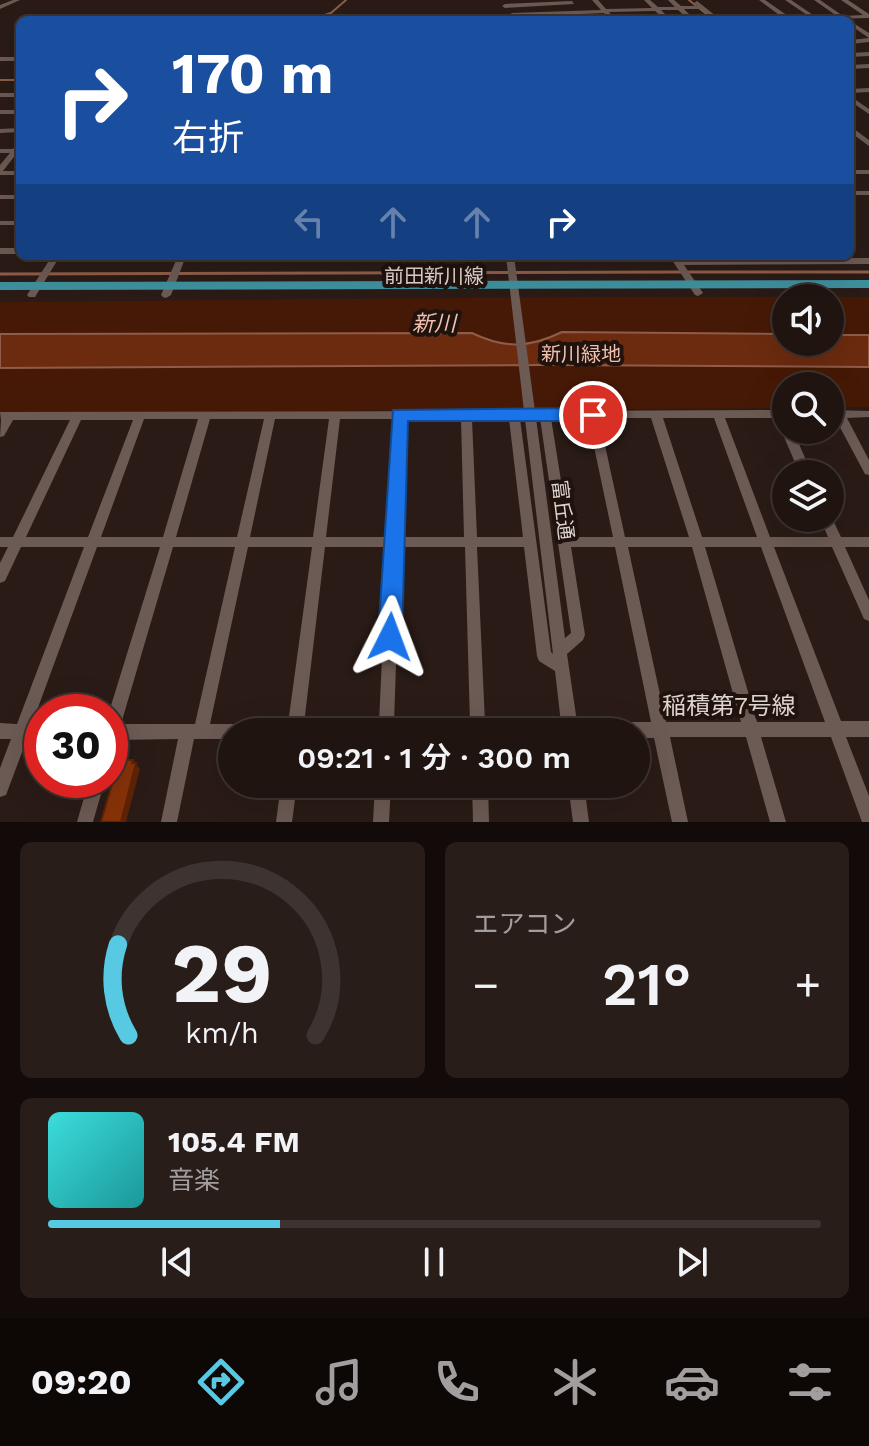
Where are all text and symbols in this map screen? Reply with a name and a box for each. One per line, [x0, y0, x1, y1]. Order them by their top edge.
text: 170 m [172, 41, 334, 107]
icon: right [40, 48, 144, 152]
text: 右折 [172, 117, 244, 159]
icon: left [287, 200, 331, 244]
icon: ahead [371, 200, 415, 244]
icon: ahead [455, 200, 499, 244]
icon: right [539, 200, 583, 244]
street label: 前田新川線 [384, 264, 484, 288]
map controls [772, 284, 844, 532]
button: sound [772, 284, 844, 356]
water label: 新川 [412, 311, 458, 336]
park label: 新川緑地 [541, 342, 621, 366]
button: search [772, 372, 844, 444]
pin [559, 381, 627, 449]
icon: arrive [571, 393, 615, 437]
button: layers [772, 460, 844, 532]
street label: 富丘通 [547, 479, 579, 541]
position arrow [348, 595, 432, 679]
street label: 稲積第7号線 [662, 692, 796, 720]
speed limit sign: 30 [24, 694, 128, 798]
text: 09:21 · 1 分 · 300 m [297, 740, 571, 775]
text: エアコン [473, 909, 577, 939]
text: 29 [172, 925, 273, 1022]
text: 21° [602, 949, 691, 1020]
text: − [473, 959, 499, 1011]
text: + [794, 959, 821, 1011]
text: km/h [185, 1016, 259, 1050]
text: 105.4 FM [168, 1124, 300, 1159]
text: 音楽 [168, 1165, 220, 1195]
icon: previous [155, 1240, 199, 1284]
icon: pause [412, 1240, 456, 1284]
icon: next [670, 1240, 714, 1284]
icon: directions [193, 1354, 249, 1410]
icon: music [311, 1354, 367, 1410]
icon: phone [429, 1354, 485, 1410]
icon: climate [547, 1354, 603, 1410]
icon: car [664, 1354, 720, 1410]
icon: filters [782, 1354, 838, 1410]
text: 09:20 [31, 1361, 132, 1403]

